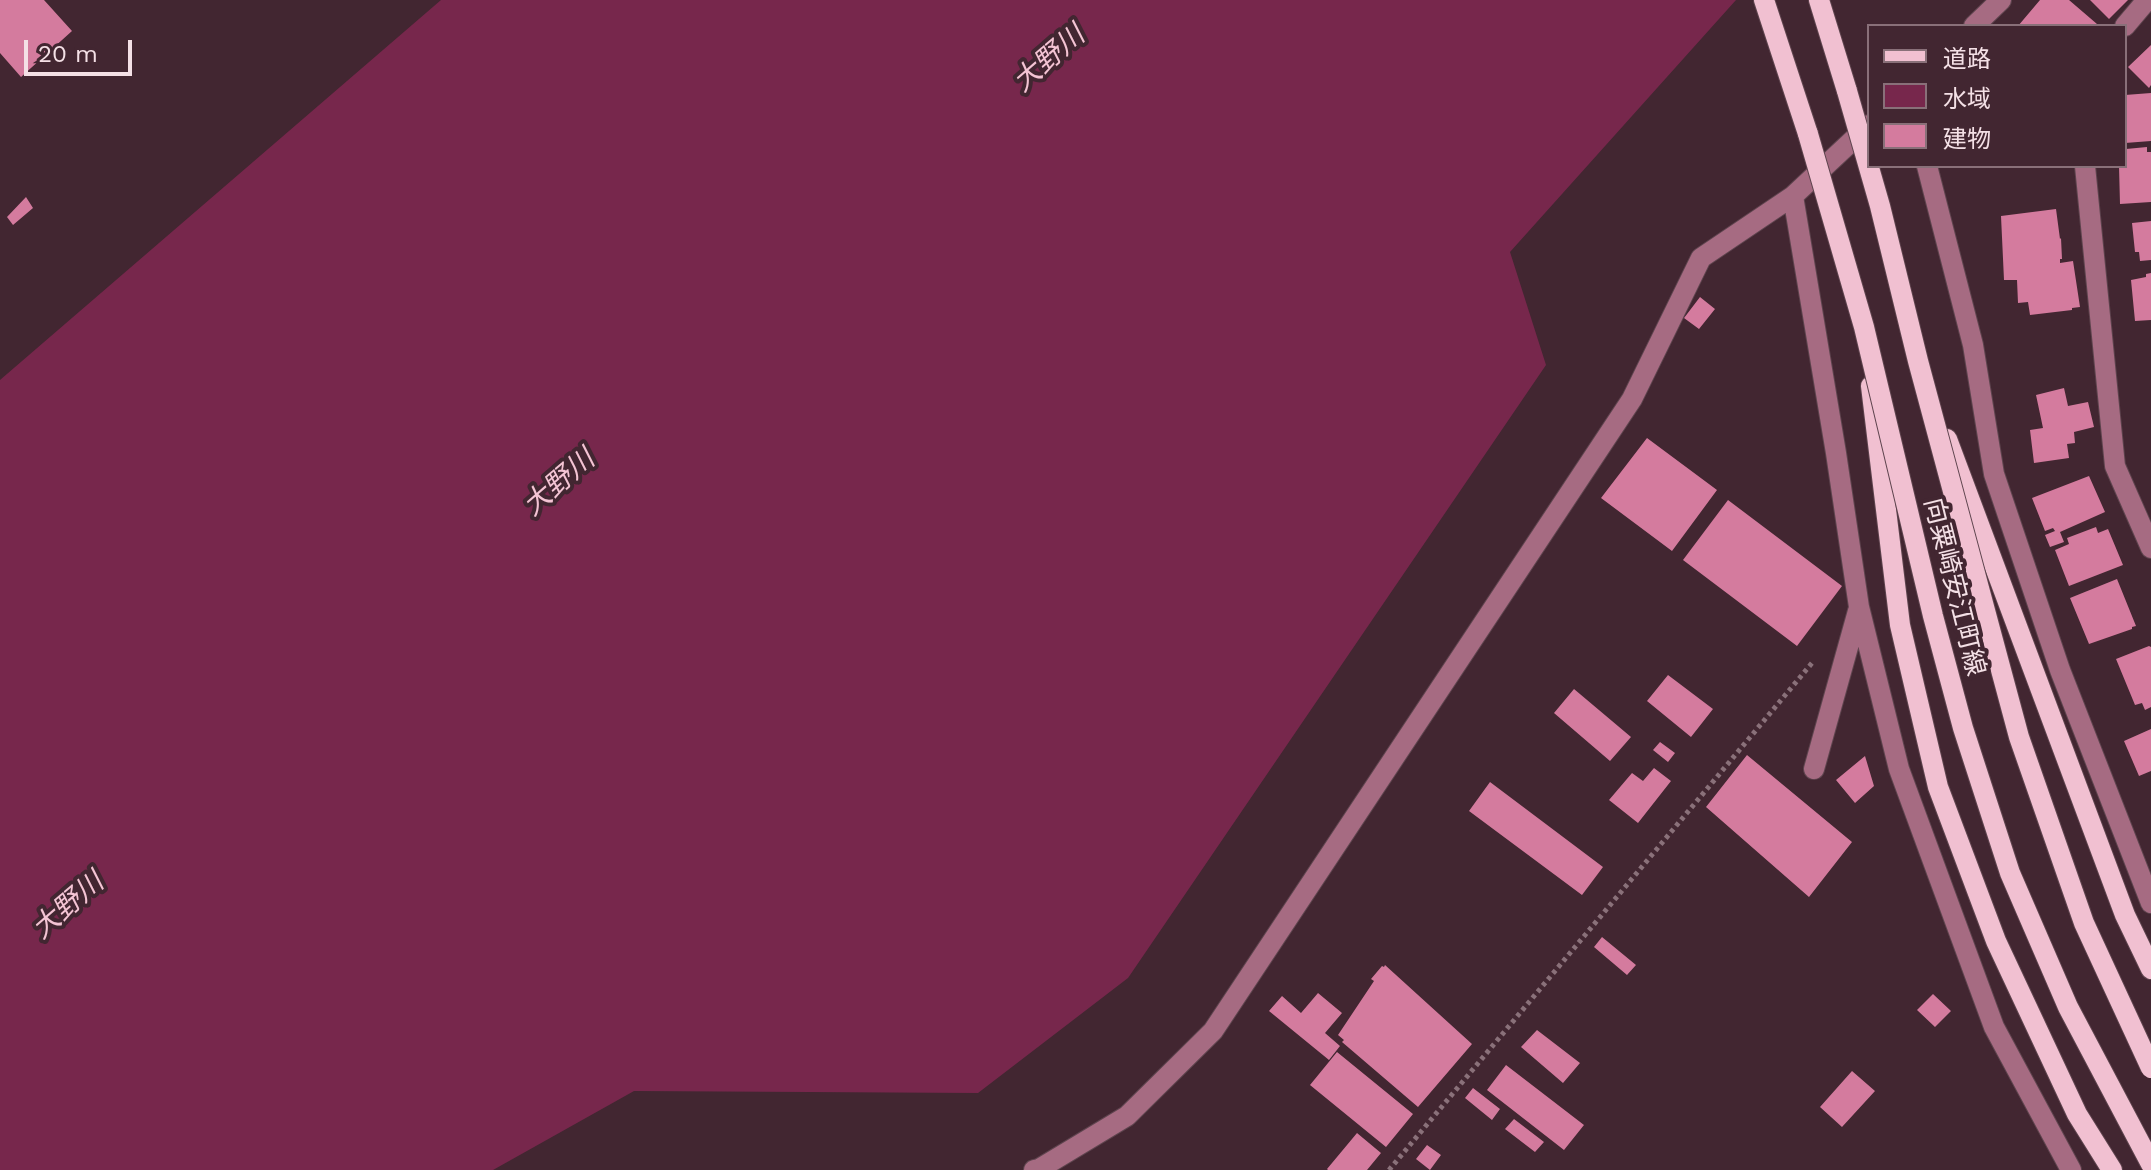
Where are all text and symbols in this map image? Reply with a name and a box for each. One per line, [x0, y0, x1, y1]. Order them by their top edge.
water label: 大野川 [1006, 19, 1092, 99]
scale bar [28, 24, 136, 74]
legend [1867, 24, 2127, 168]
text: 20 m [38, 40, 98, 68]
text: 道路 [1943, 45, 1991, 73]
text: 水域 [1943, 85, 1991, 113]
text: 建物 [1943, 125, 1991, 153]
water label: 大野川 [516, 443, 602, 523]
street label: 向粟崎安江町線 [1917, 495, 1991, 679]
water label: 大野川 [25, 866, 111, 946]

